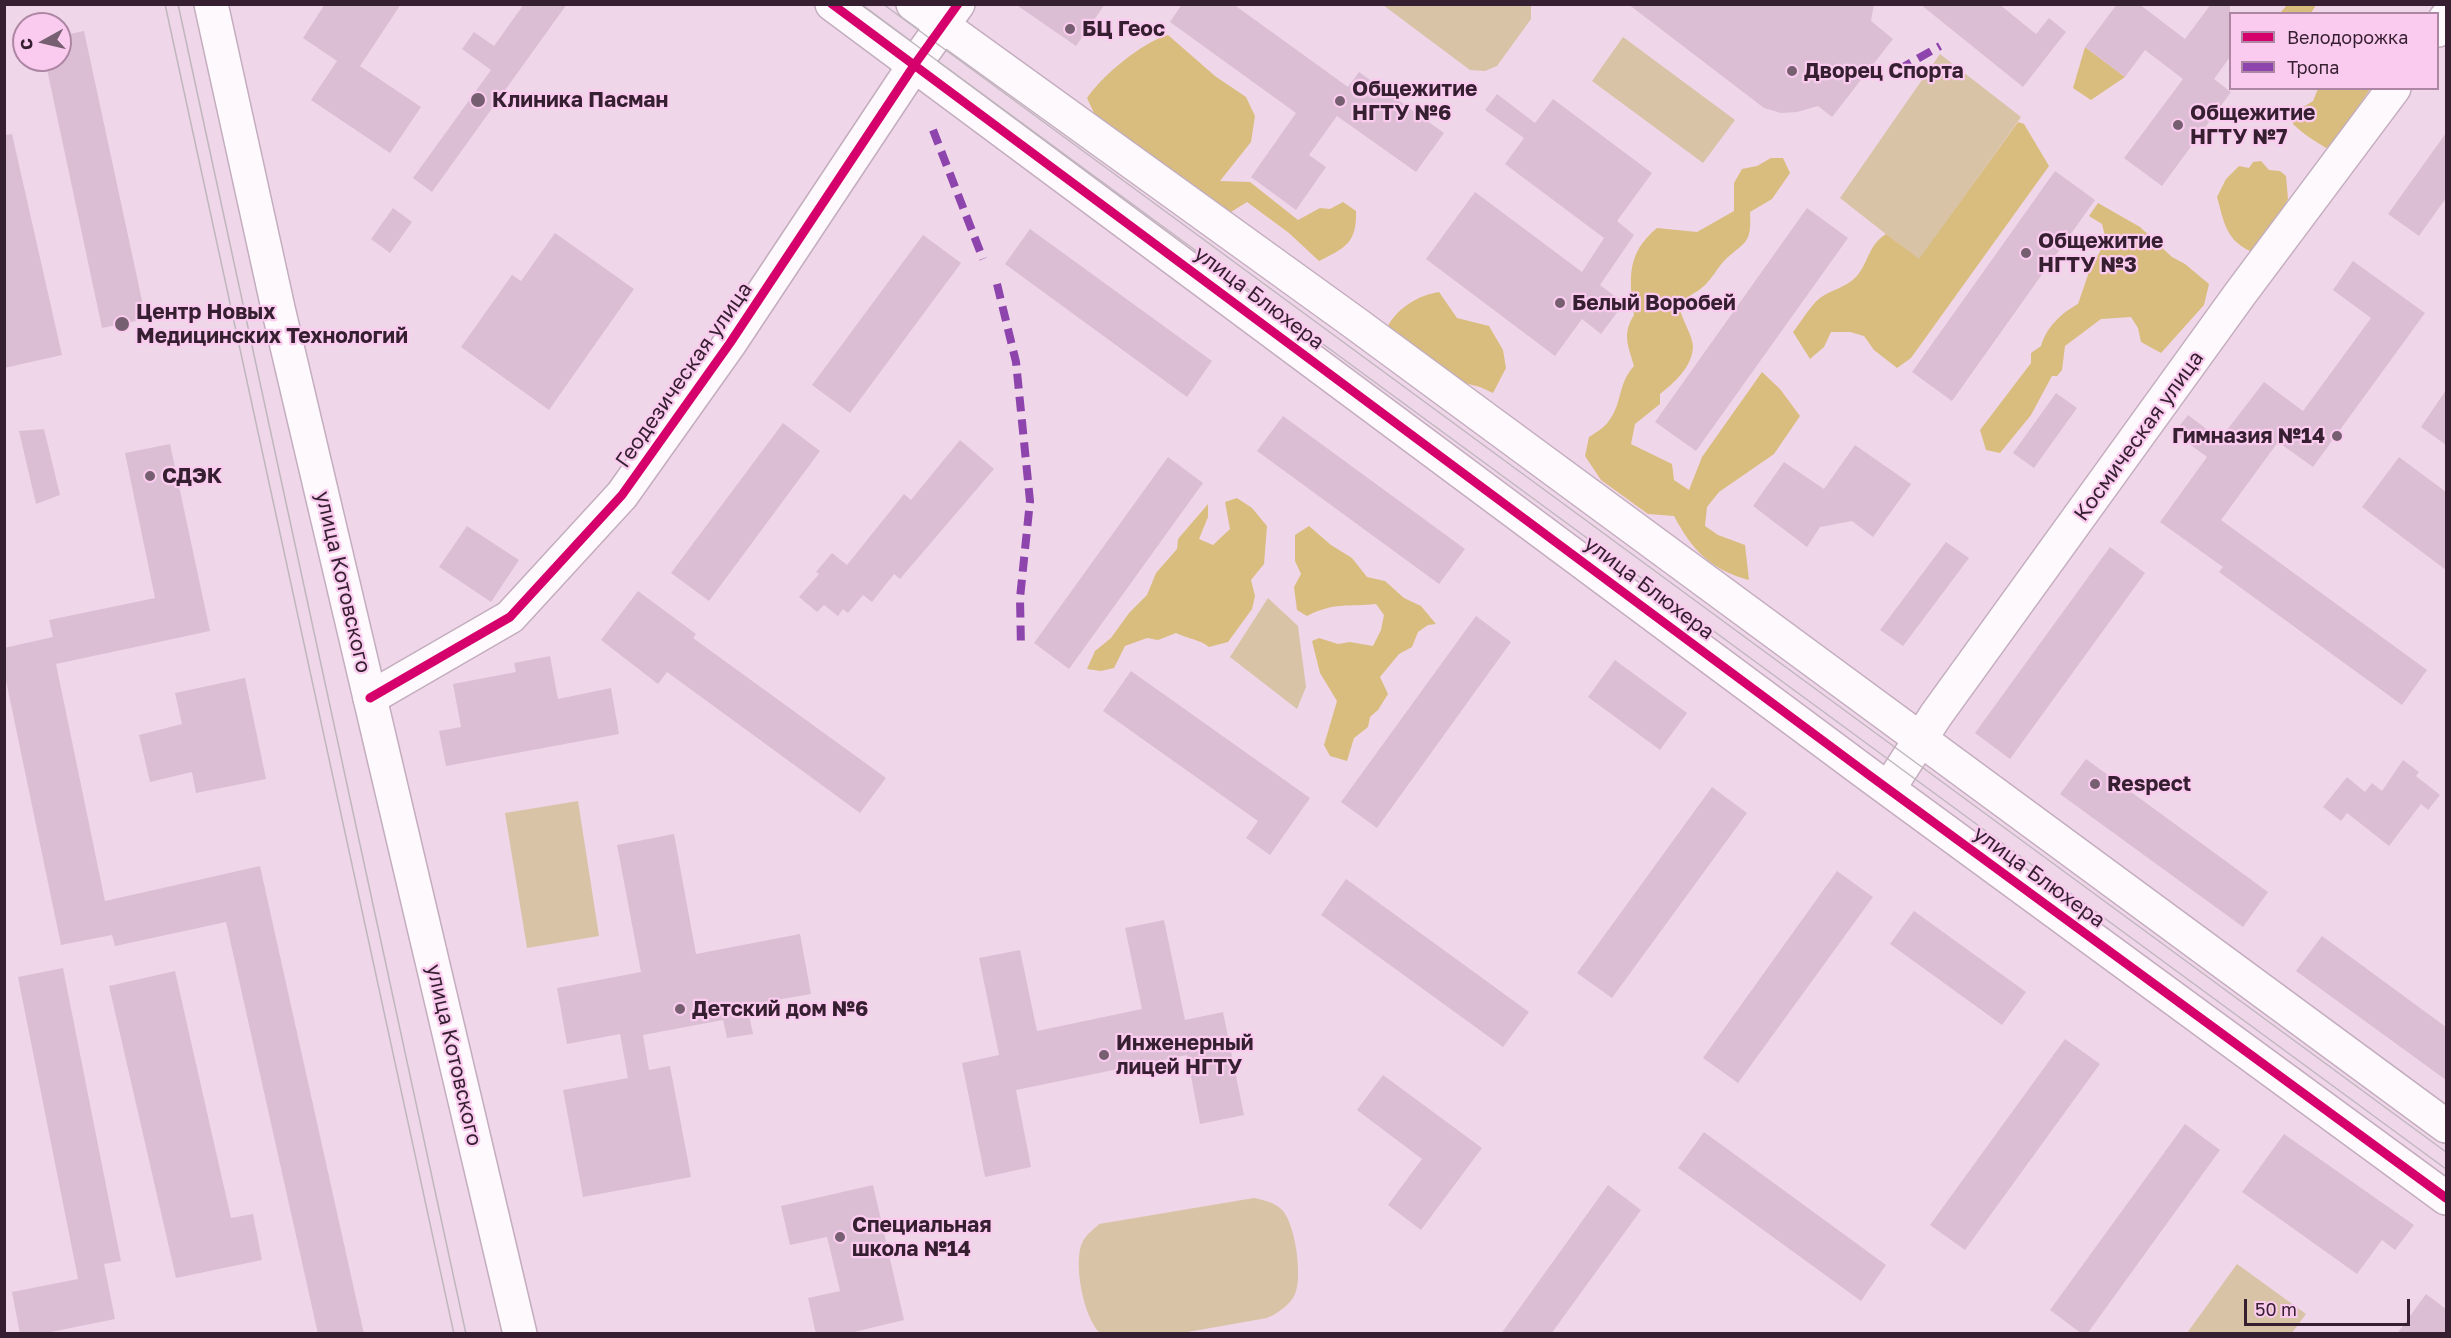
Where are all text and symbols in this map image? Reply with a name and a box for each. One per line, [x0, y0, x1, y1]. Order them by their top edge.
north arrow [12, 12, 72, 72]
legend [2229, 12, 2439, 90]
place label: БЦ Геос [1082, 16, 1165, 42]
marker: БЦ Геос [1063, 22, 1077, 36]
text: Велодорожка [2287, 26, 2408, 48]
text: С [15, 37, 37, 51]
text: Тропа [2287, 56, 2339, 78]
place label: Дворец Спорта [1804, 58, 1964, 84]
marker: Дворец Спорта [1785, 64, 1799, 78]
place label: Общежитие НГТУ №6 [1352, 76, 1477, 126]
place label: Клиника Пасман [492, 87, 668, 113]
marker: Клиника Пасман [469, 91, 487, 109]
marker: Общежитие НГТУ №6 [1333, 94, 1347, 108]
place label: Общежитие НГТУ №7 [2190, 100, 2315, 150]
marker: Общежитие НГТУ №7 [2171, 118, 2185, 132]
place label: Общежитие НГТУ №3 [2038, 228, 2163, 278]
street label: улица Блюхера [1189, 241, 1329, 355]
marker: Общежитие НГТУ №3 [2019, 246, 2033, 260]
street label: Геодезическая улица [610, 277, 758, 473]
place label: Белый Воробей [1572, 290, 1736, 316]
marker: Белый Воробей [1553, 296, 1567, 310]
place label: Центр Новых Медицинских Технологий [136, 299, 408, 349]
marker: Центр Новых Медицинских Технологий [113, 315, 131, 333]
street label: Космическая улица [2069, 346, 2209, 526]
place label: Гимназия №14 [2172, 423, 2325, 449]
marker: Гимназия №14 [2330, 429, 2344, 443]
place label: СДЭК [162, 463, 222, 489]
marker: СДЭК [143, 469, 157, 483]
street label: улица Котовского [310, 489, 376, 675]
street label: улица Блюхера [1579, 531, 1719, 645]
place label: Respect [2107, 771, 2191, 797]
marker: Respect [2088, 777, 2102, 791]
street label: улица Блюхера [1968, 821, 2110, 933]
street label: улица Котовского [421, 962, 487, 1148]
place label: Детский дом №6 [692, 996, 868, 1022]
marker: Детский дом №6 [673, 1002, 687, 1016]
place label: Инженерный лицей НГТУ [1116, 1030, 1254, 1080]
marker: Инженерный лицей НГТУ [1097, 1048, 1111, 1062]
place label: Специальная школа №14 [852, 1212, 991, 1262]
marker: Специальная школа №14 [833, 1230, 847, 1244]
scale bar [2247, 1287, 2414, 1325]
text: 50 m [2255, 1298, 2297, 1320]

